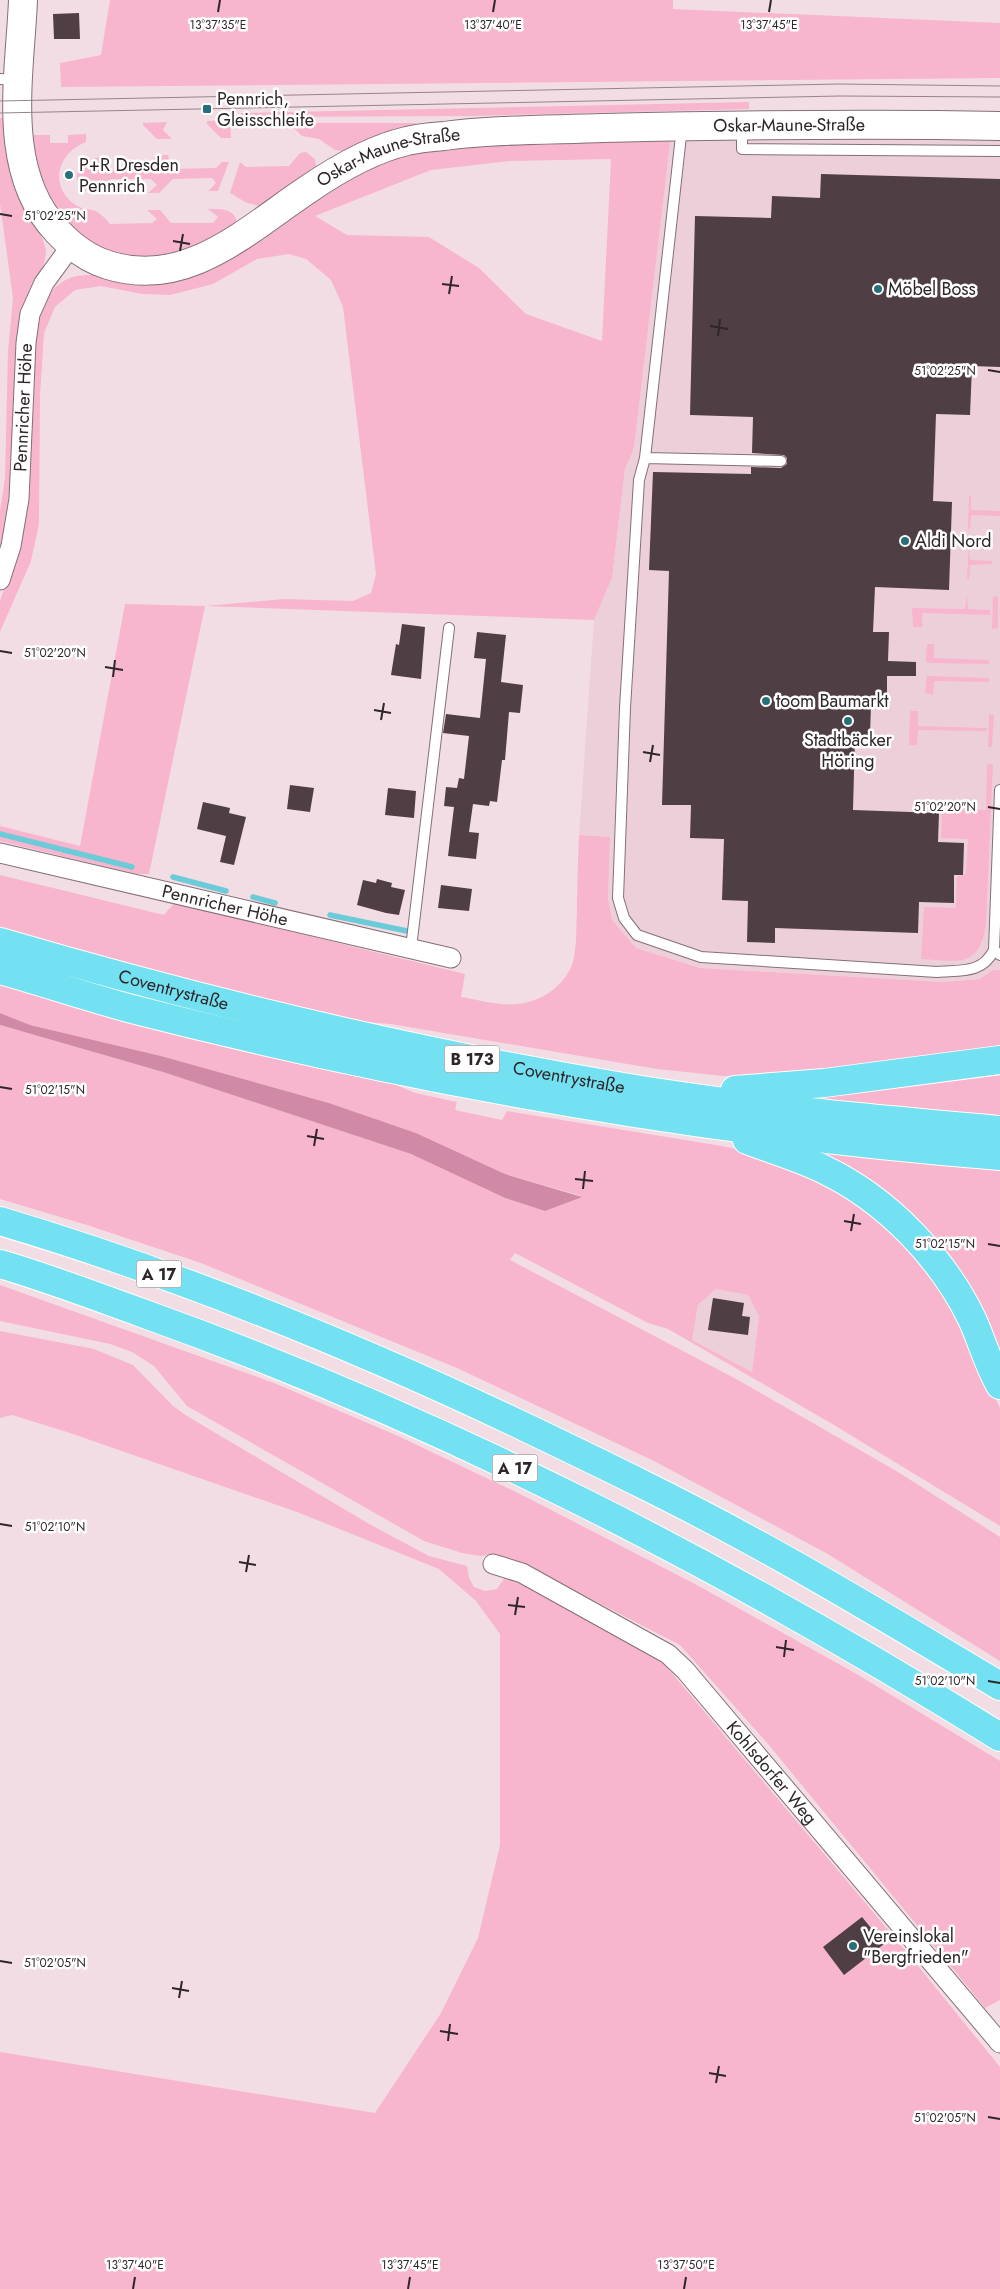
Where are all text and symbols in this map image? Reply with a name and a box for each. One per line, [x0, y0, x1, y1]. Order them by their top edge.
text: 13°37'35"E [190, 16, 246, 34]
text: 13°37'40"E [464, 16, 522, 34]
text: 13°37'45"E [740, 16, 798, 34]
place label: Pennrich, Gleisschleife [217, 86, 314, 133]
marker: Pennrich, Gleisschleife [201, 103, 213, 115]
street label: Oskar-Maune-Straße [713, 112, 865, 139]
street label: Oskar-Maune-Straße [311, 121, 462, 193]
place label: P+R Dresden Pennrich [79, 152, 179, 199]
marker: P+R Dresden Pennrich [63, 169, 75, 181]
text: 51°02'25"N [24, 207, 86, 225]
place label: Möbel Boss [888, 276, 976, 302]
marker: Möbel Boss [872, 283, 884, 295]
street label: Pennricher Höhe [7, 343, 39, 472]
text: 51°02'25"N [914, 362, 976, 380]
place label: Aldi Nord [915, 528, 992, 554]
marker: Aldi Nord [899, 535, 911, 547]
text: 51°02'20"N [24, 644, 86, 662]
place label: toom Baumarkt [776, 688, 889, 714]
marker: toom Baumarkt [760, 695, 772, 707]
marker: Stadtbäcker Höring [842, 715, 854, 727]
place label: Stadtbäcker Höring [804, 727, 893, 774]
text: 51°02'20"N [914, 798, 976, 816]
street label: Pennricher Höhe [159, 878, 291, 933]
street label: Coventrystraße [115, 963, 231, 1017]
road number: B 173 [444, 1046, 500, 1072]
street label: Coventrystraße [511, 1055, 627, 1100]
text: 51°02'15"N [25, 1081, 85, 1099]
text: 51°02'15"N [915, 1235, 975, 1253]
road number: A 17 [136, 1260, 182, 1288]
road number: A 17 [492, 1455, 538, 1482]
text: 51°02'10"N [25, 1518, 85, 1536]
text: 51°02'10"N [915, 1672, 975, 1690]
street label: Kohlsdorfer Weg [720, 1715, 823, 1830]
place label: Vereinslokal "Bergfrieden" [863, 1923, 969, 1970]
marker: Vereinslokal "Bergfrieden" [847, 1940, 859, 1952]
text: 51°02'05"N [24, 1954, 86, 1972]
text: 51°02'05"N [914, 2109, 976, 2127]
text: 13°37'40"E [106, 2256, 164, 2274]
text: 13°37'45"E [381, 2256, 439, 2274]
text: 13°37'50"E [657, 2256, 715, 2274]

